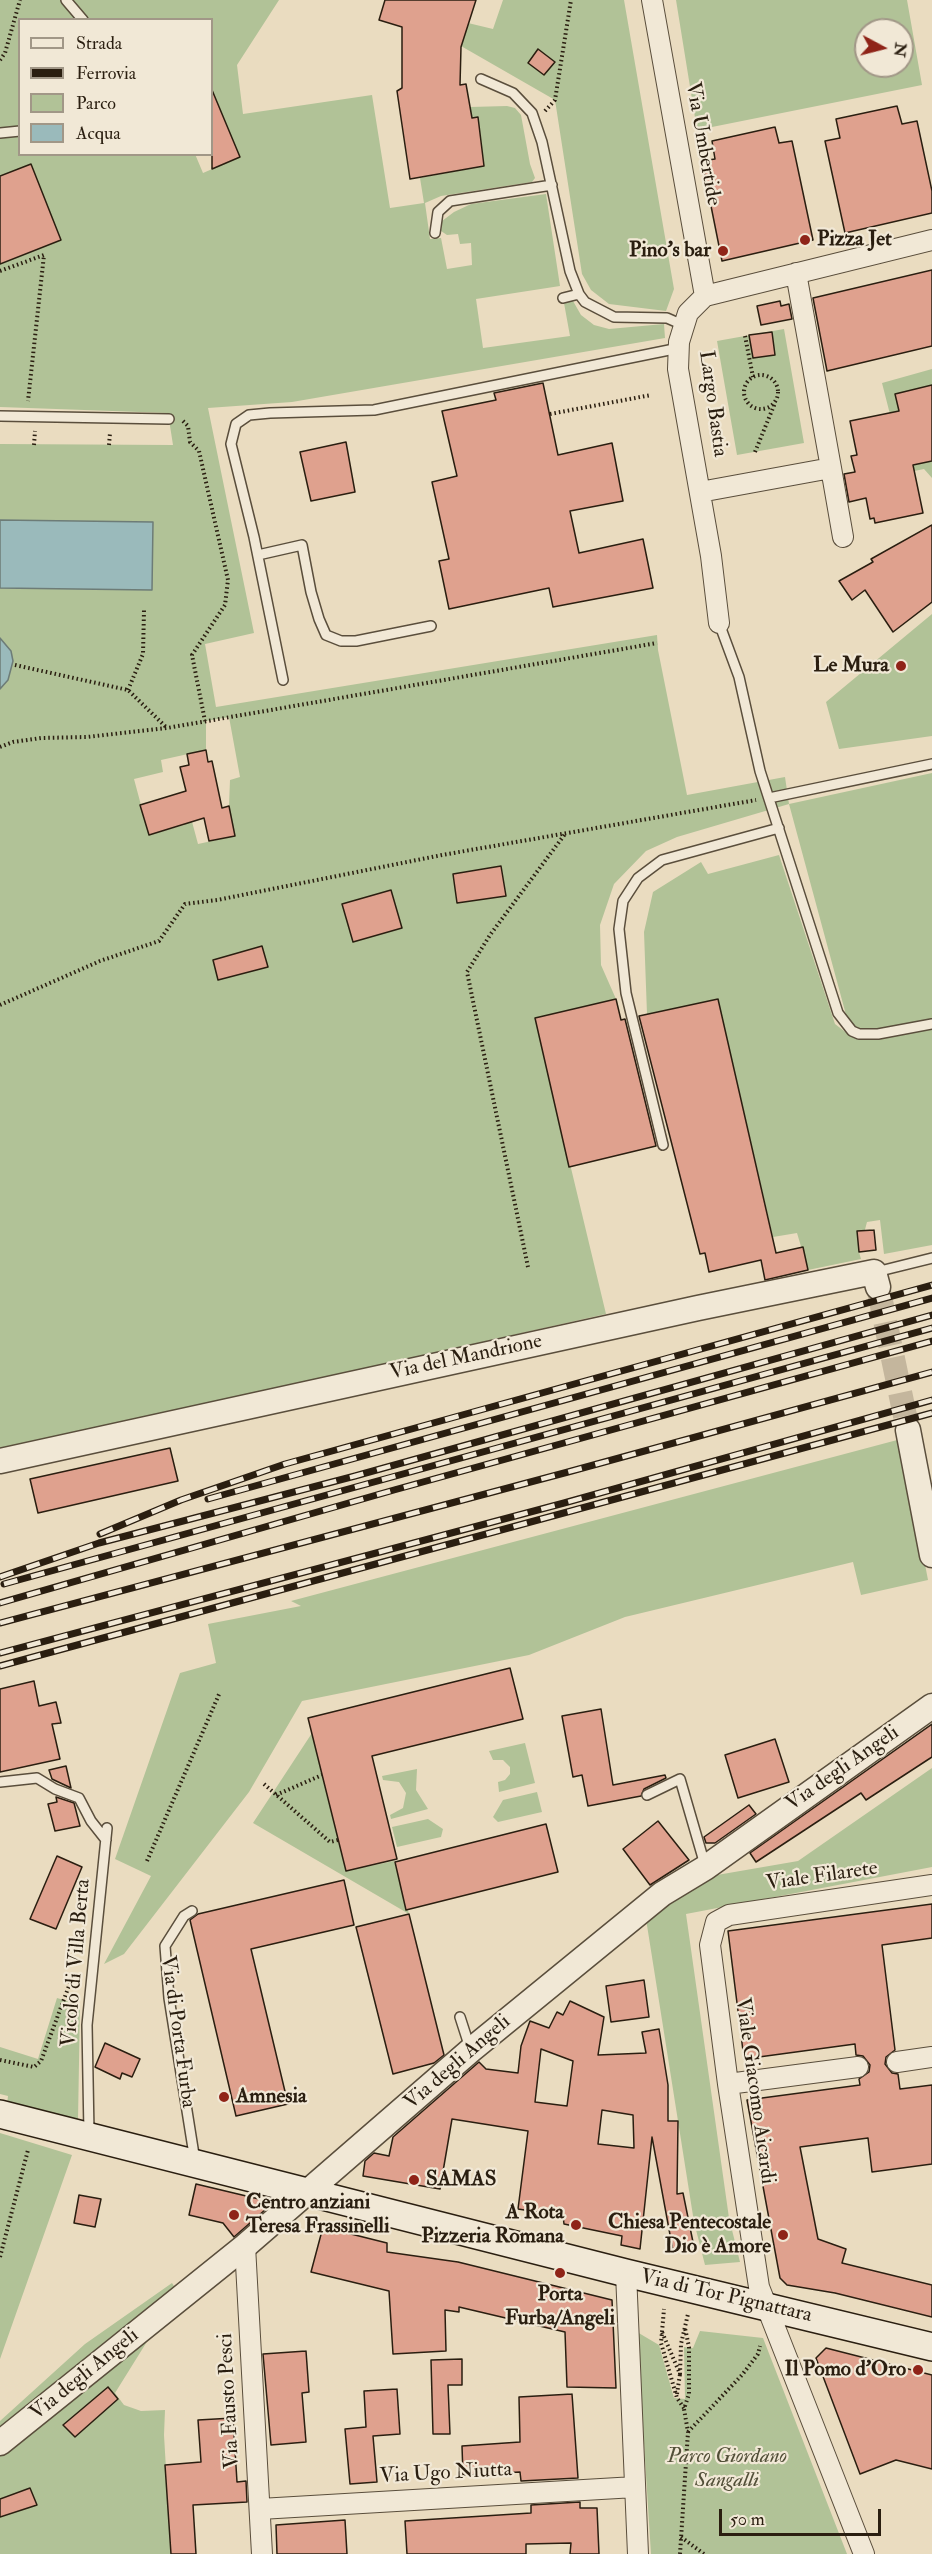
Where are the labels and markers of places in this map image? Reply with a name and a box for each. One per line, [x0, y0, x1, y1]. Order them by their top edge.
place label: Pizza Jet [817, 227, 892, 253]
marker: Pizza Jet [798, 233, 812, 247]
place label: Pino's bar [629, 238, 711, 264]
marker: Pino's bar [716, 244, 730, 258]
place label: Le Mura [813, 653, 889, 679]
marker: Le Mura [894, 659, 908, 673]
place label: Amnesia [236, 2084, 307, 2110]
marker: Amnesia [217, 2090, 231, 2104]
place label: SAMAS [426, 2167, 496, 2193]
marker: SAMAS [407, 2173, 421, 2187]
place label: Centro anziani Teresa Frassinelli [246, 2190, 390, 2240]
place label: A Rota Pizzeria Romana [421, 2200, 564, 2250]
marker: Centro anziani Teresa Frassinelli [227, 2208, 241, 2222]
place label: Chiesa Pentecostale Dio è Amore [608, 2210, 771, 2260]
marker: A Rota Pizzeria Romana [569, 2218, 583, 2232]
marker: Chiesa Pentecostale Dio è Amore [776, 2228, 790, 2242]
marker: Porta Furba/Angeli [553, 2266, 567, 2280]
place label: Porta Furba/Angeli [505, 2282, 615, 2332]
place label: Il Pomo d'Oro [785, 2357, 906, 2383]
marker: Il Pomo d'Oro [911, 2363, 925, 2377]

